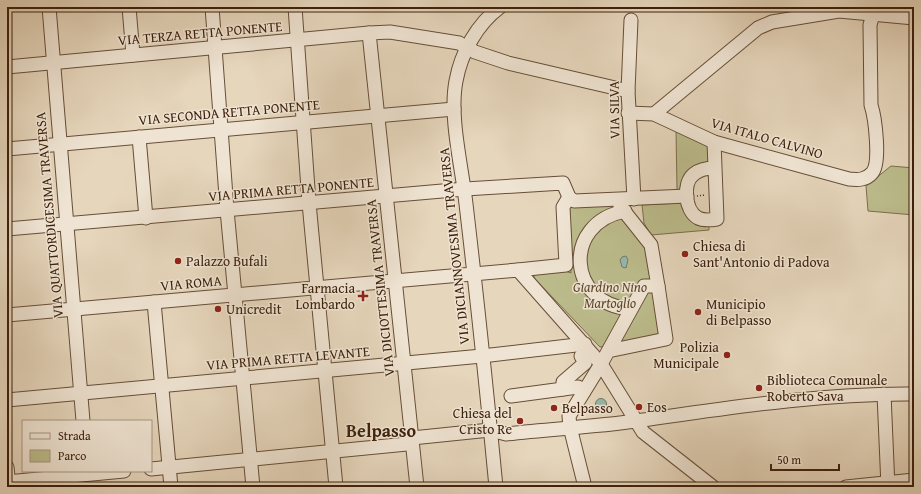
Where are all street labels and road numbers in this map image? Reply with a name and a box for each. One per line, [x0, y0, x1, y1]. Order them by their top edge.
street label: VIA TERZA RETTA PONENTE [117, 16, 283, 50]
street label: VIA SILVA [603, 80, 625, 139]
street label: VIA SECONDA RETTA PONENTE [138, 94, 320, 130]
street label: VIA QUATTORDICESIMA TRAVERSA [30, 111, 68, 319]
street label: VIA ITALO CALVINO [709, 112, 825, 164]
street label: VIA DICIANNOVESIMA TRAVERSA [434, 146, 474, 346]
street label: VIA PRIMA RETTA PONENTE [207, 172, 375, 206]
street label: VIA DICIOTTESIMA TRAVERSA [361, 198, 399, 378]
street label: VIA ROMA [159, 270, 223, 296]
street label: VIA PRIMA RETTA LEVANTE [206, 341, 370, 375]

